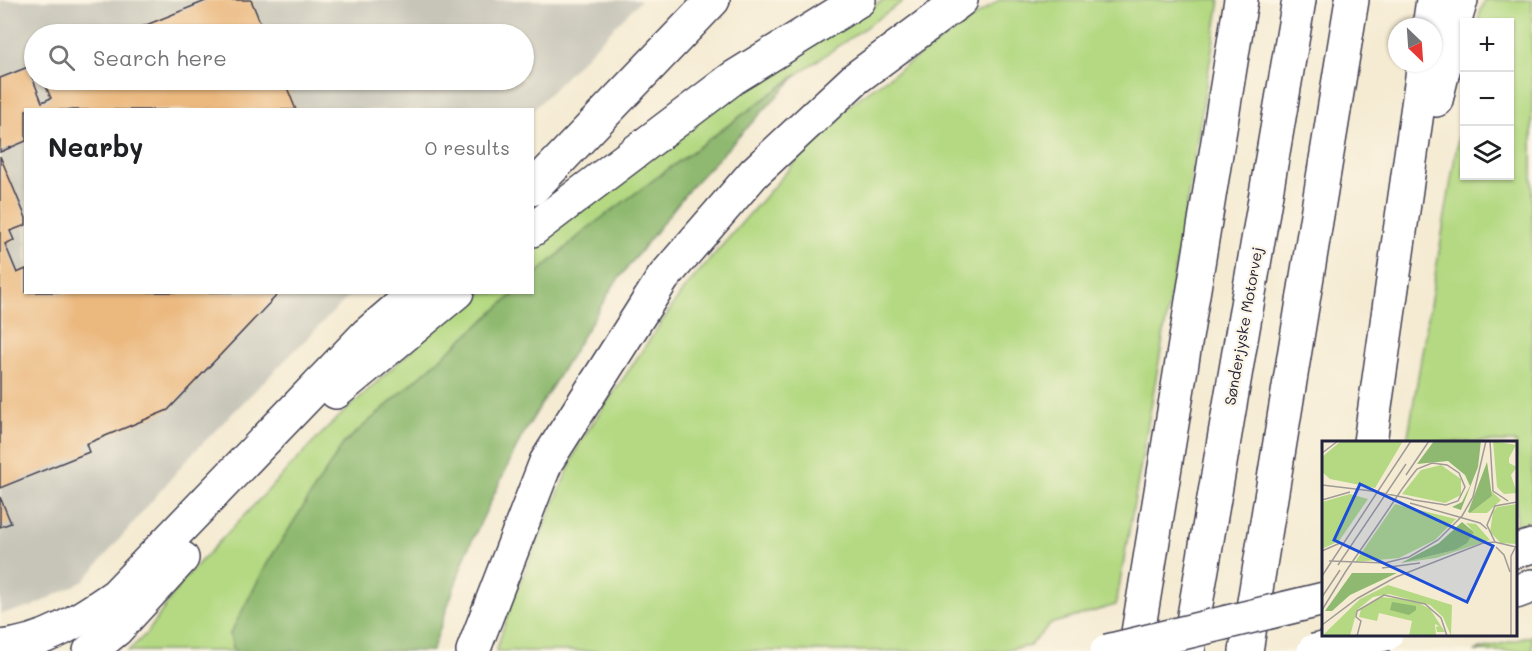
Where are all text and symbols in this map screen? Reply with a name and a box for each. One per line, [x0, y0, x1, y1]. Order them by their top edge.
north arrow [1388, 18, 1442, 72]
map controls [1460, 18, 1514, 180]
button: + [1460, 18, 1514, 72]
search box [24, 24, 534, 90]
icon: search [45, 41, 78, 74]
text: Search here [93, 43, 227, 72]
button: − [1460, 72, 1514, 126]
button: layers [1460, 126, 1514, 180]
text: Nearby [48, 130, 143, 164]
text: 0 results [425, 134, 510, 160]
street label: Sønderjyske Motorvej [1219, 245, 1267, 407]
inset map [1322, 441, 1517, 636]

